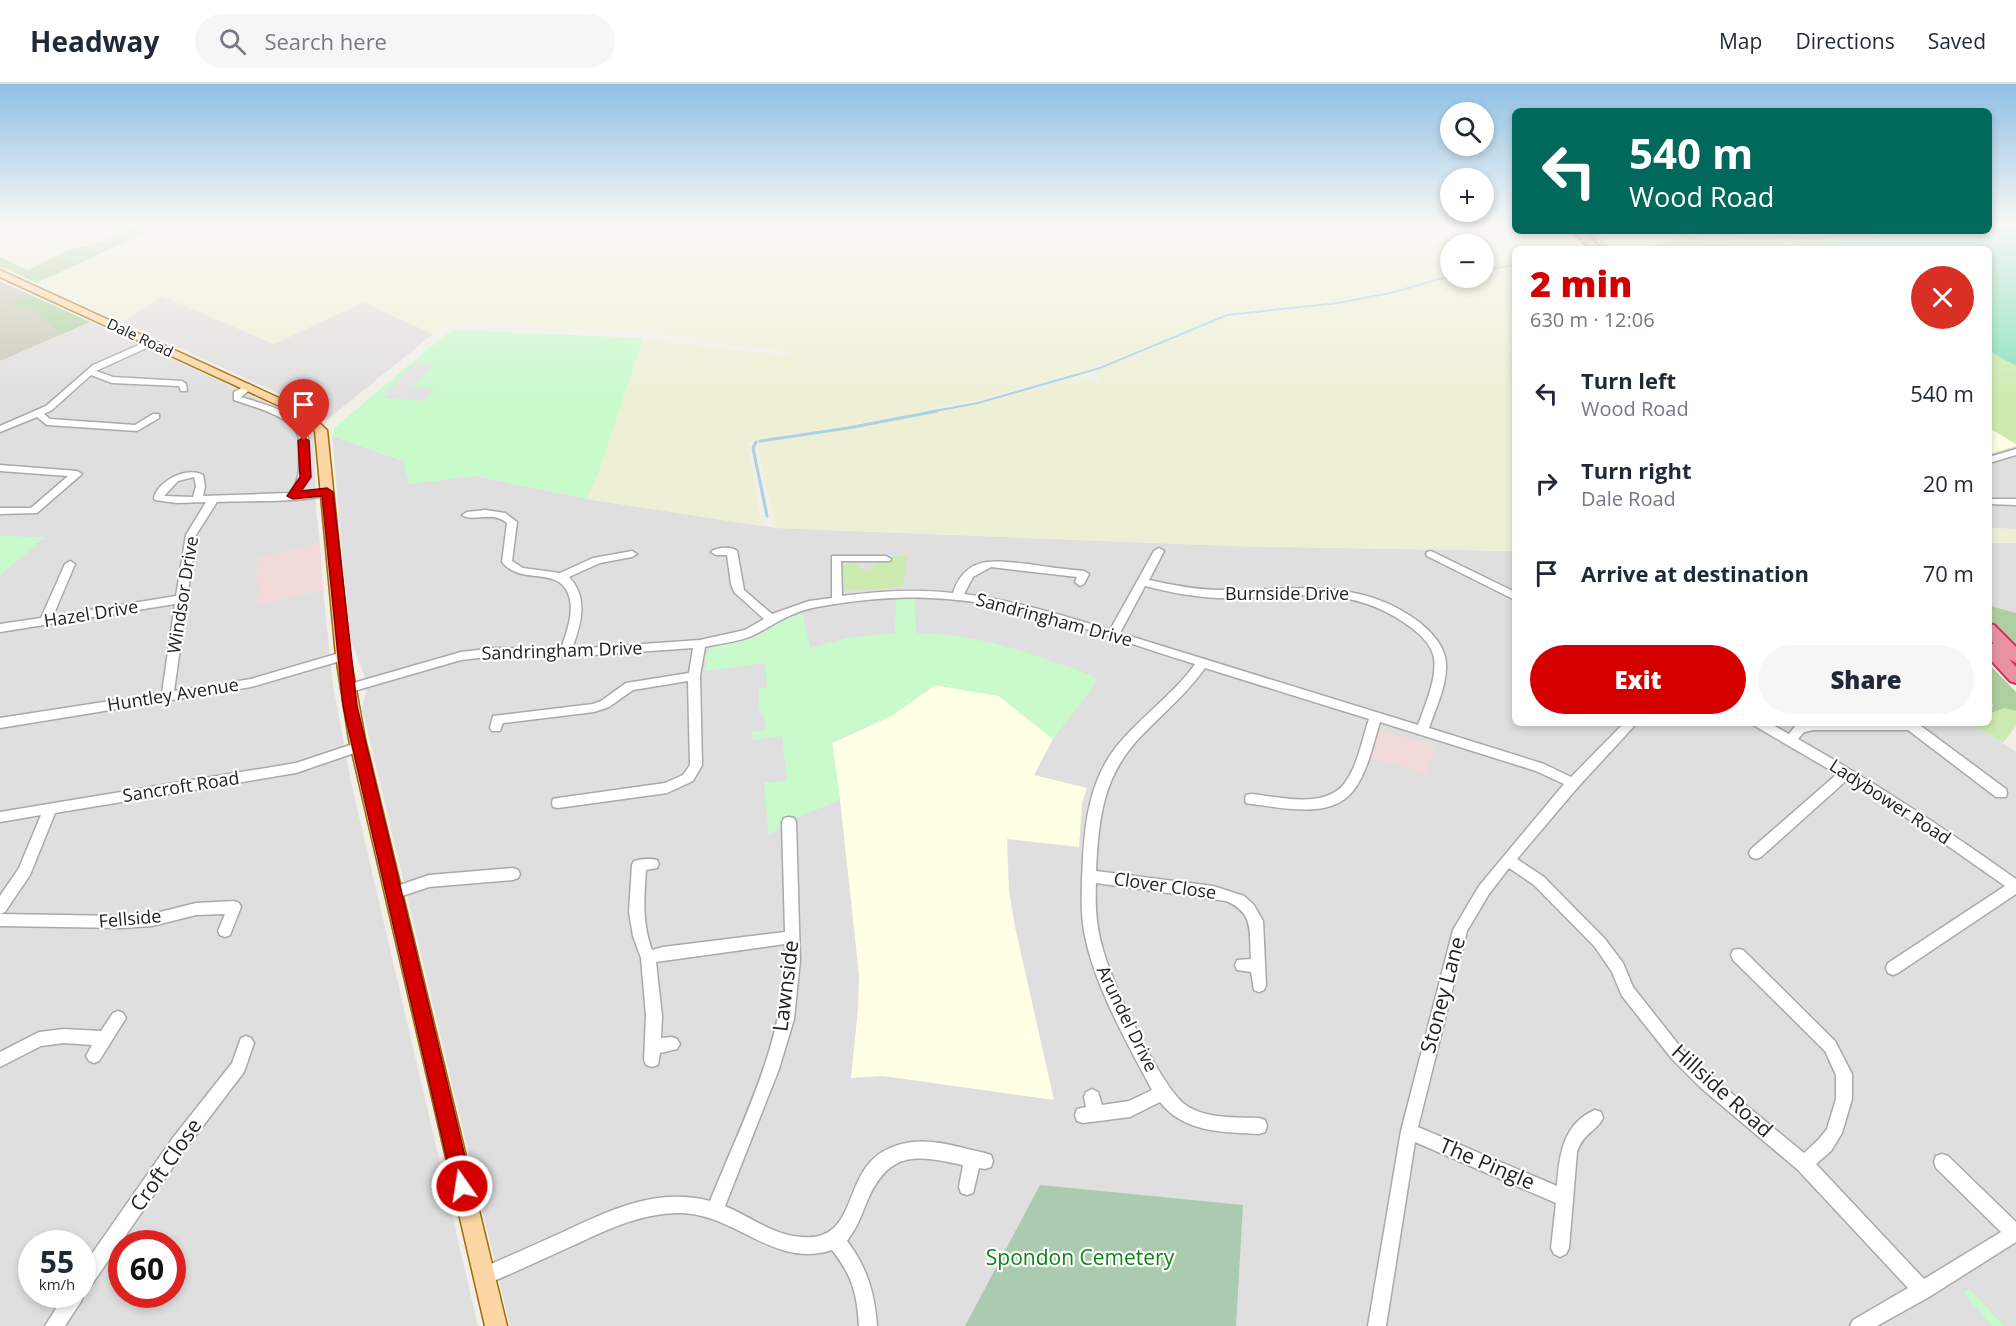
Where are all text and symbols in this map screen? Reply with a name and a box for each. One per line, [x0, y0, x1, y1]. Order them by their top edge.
search box [195, 14, 615, 68]
text: Headway [30, 22, 159, 60]
icon: search [216, 25, 249, 58]
text: Search here [264, 26, 387, 56]
text: Map [1719, 27, 1762, 55]
text: Directions [1795, 27, 1895, 55]
text: Saved [1928, 27, 1986, 55]
map controls [1440, 102, 1494, 288]
button: search [1440, 102, 1494, 156]
text: 540 m [1629, 124, 1753, 181]
icon: left [1530, 132, 1608, 210]
button: + [1440, 168, 1494, 222]
text: Wood Road [1629, 178, 1774, 215]
button: − [1440, 234, 1494, 288]
text: 2 min [1530, 259, 1632, 308]
button: close [1911, 266, 1974, 329]
text: 630 m · 12:06 [1530, 306, 1655, 333]
street label: Dale Road [104, 313, 177, 361]
text: Turn left [1581, 365, 1676, 395]
icon: left [1530, 377, 1563, 410]
text: 540 m [1910, 378, 1974, 408]
pin [278, 379, 329, 441]
icon: arrive [287, 388, 320, 421]
text: Wood Road [1581, 395, 1689, 422]
text: Turn right [1581, 455, 1692, 485]
icon: right [1530, 467, 1563, 500]
text: 20 m [1923, 468, 1974, 498]
text: Dale Road [1581, 485, 1676, 512]
street label: Windsor Drive [161, 534, 203, 655]
icon: arrive [1530, 557, 1563, 590]
text: Arrive at destination [1581, 558, 1809, 588]
text: 70 m [1923, 558, 1974, 588]
street label: Burnside Drive [1225, 581, 1349, 605]
street label: Sandringham Drive [973, 587, 1135, 651]
street label: Hazel Drive [42, 594, 140, 632]
street label: Sandringham Drive [481, 635, 643, 665]
button: Exit [1530, 645, 1746, 714]
button: Share [1758, 645, 1974, 714]
street label: Huntley Avenue [105, 672, 240, 716]
street label: Ladybower Road [1825, 753, 1956, 849]
street label: Sancroft Road [121, 765, 241, 807]
street label: Clover Close [1112, 866, 1218, 904]
street label: Fellside [98, 903, 162, 933]
street label: Stoney Lane [1413, 933, 1471, 1056]
street label: Lawnside [766, 939, 804, 1033]
street label: Arundel Drive [1092, 962, 1164, 1076]
street label: Hillside Road [1666, 1037, 1779, 1143]
street label: Croft Close [123, 1112, 207, 1216]
street label: The Pingle [1435, 1130, 1539, 1196]
position arrow [430, 1154, 494, 1218]
speed limit sign: 60 [108, 1230, 186, 1308]
text: 55 [40, 1241, 74, 1282]
park label: Spondon Cemetery [986, 1243, 1175, 1271]
text: km/h [39, 1274, 75, 1294]

